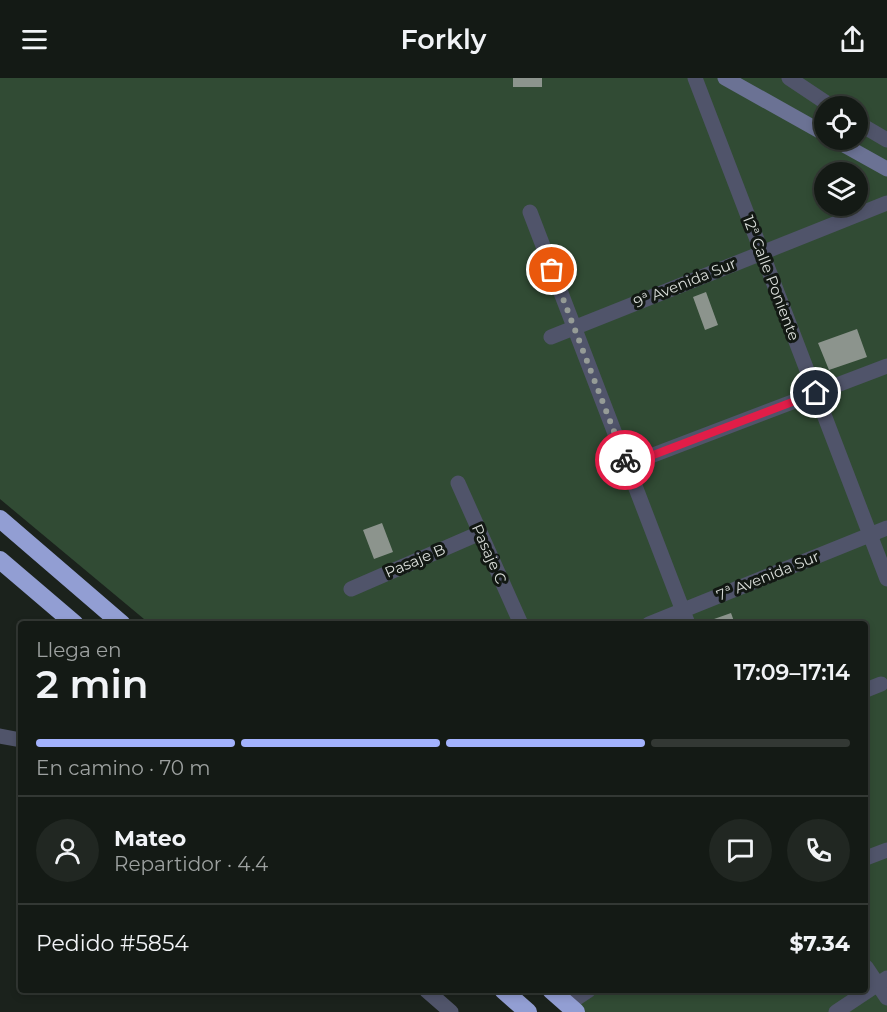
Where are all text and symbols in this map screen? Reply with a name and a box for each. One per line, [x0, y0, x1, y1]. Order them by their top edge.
icon: menu [18, 23, 51, 56]
text: Forkly [401, 23, 486, 56]
icon: share [836, 23, 869, 56]
map controls [814, 96, 868, 216]
button: locate [814, 96, 868, 150]
button: layers [814, 162, 868, 216]
street label: 12ª Calle Poniente [739, 213, 804, 343]
pin [526, 244, 577, 295]
icon: bag [535, 253, 568, 286]
street label: 9ª Avenida Sur [631, 253, 739, 312]
pin [790, 367, 841, 418]
icon: home [799, 376, 832, 409]
courier [595, 430, 655, 490]
icon: bike [609, 444, 642, 477]
street label: Pasaje C [468, 521, 511, 587]
street label: Pasaje B [382, 539, 448, 582]
street label: 7ª Avenida Sur [714, 546, 822, 605]
text: Llega en [36, 638, 122, 662]
text: 17:09–17:14 [734, 659, 850, 686]
text: 2 min [36, 660, 149, 708]
text: En camino · 70 m [36, 756, 210, 780]
button: person [36, 819, 99, 882]
button: chat [709, 819, 772, 882]
button: phone [787, 819, 850, 882]
text: Mateo [114, 825, 186, 852]
text: Repartidor · 4.4 [114, 852, 268, 876]
text: Pedido #5854 [36, 930, 189, 957]
text: $7.34 [789, 930, 850, 957]

